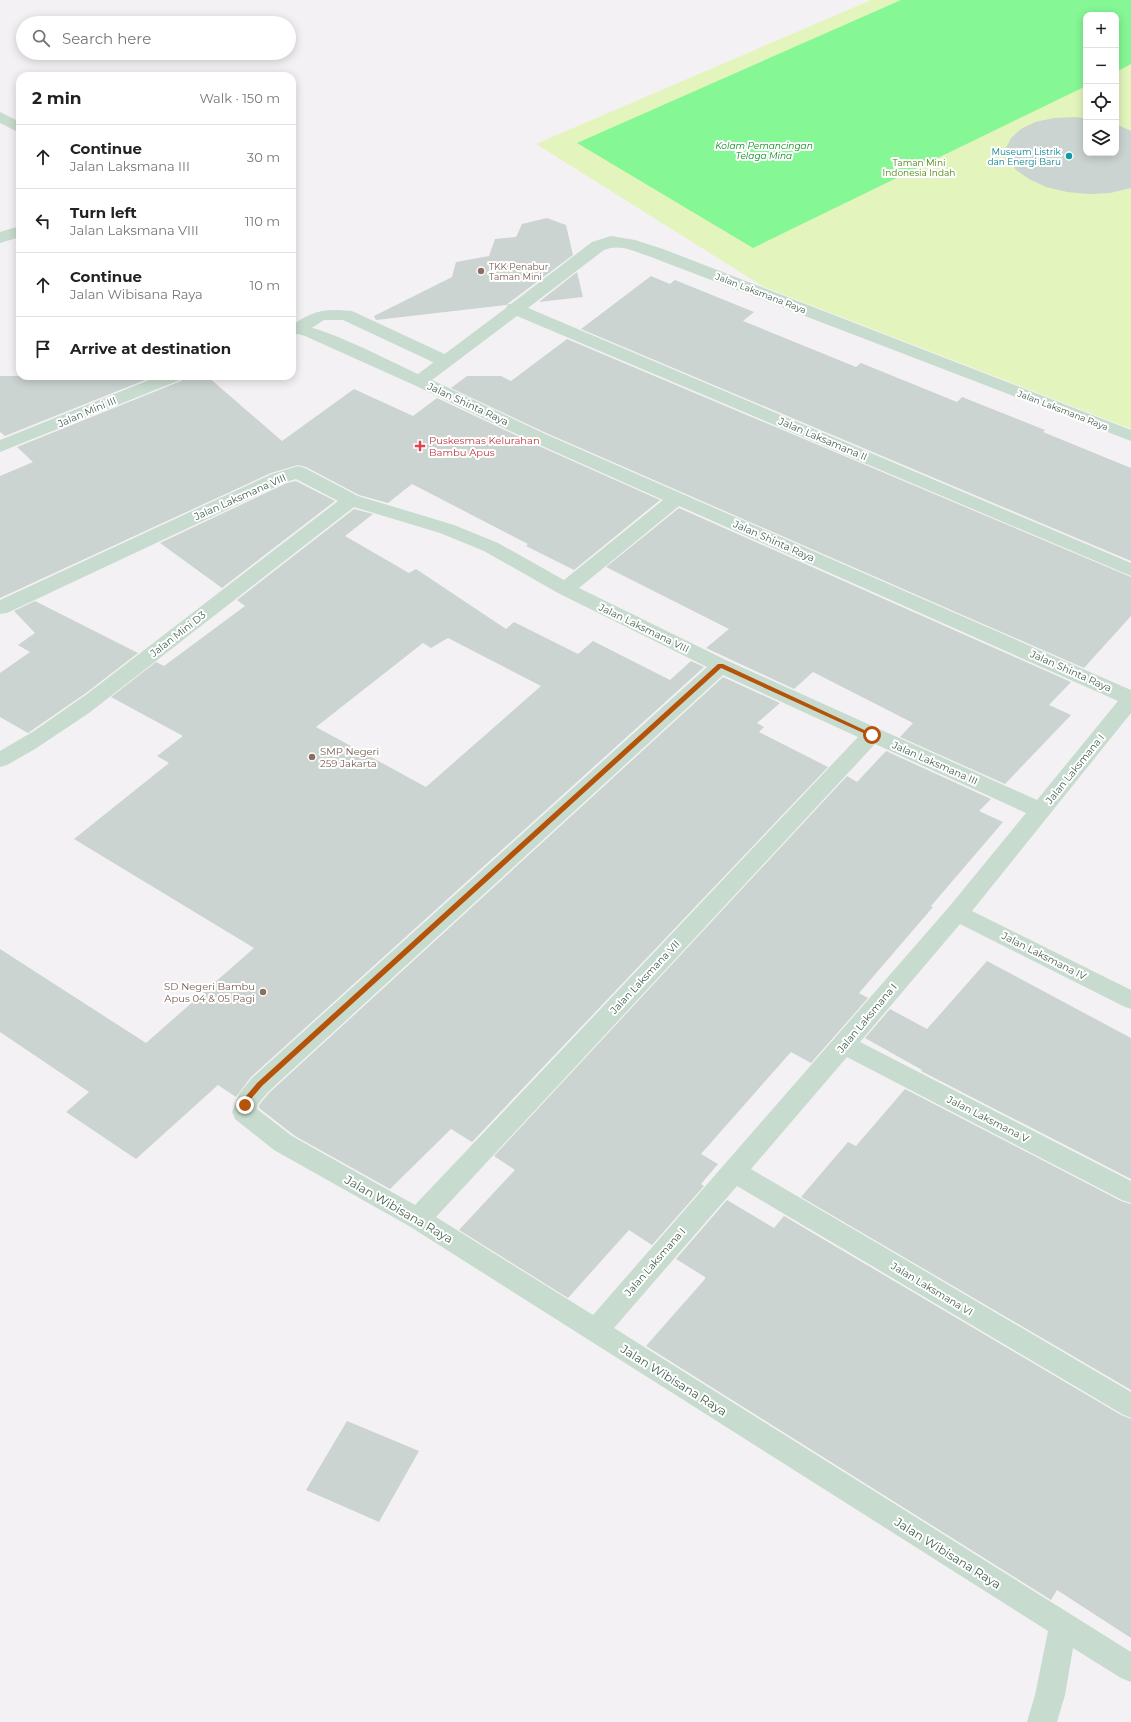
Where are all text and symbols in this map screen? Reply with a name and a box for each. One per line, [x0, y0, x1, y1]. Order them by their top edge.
map controls [1083, 12, 1119, 156]
button: + [1083, 12, 1119, 48]
search box [16, 16, 296, 60]
icon: search [30, 27, 52, 49]
text: Search here [62, 29, 151, 48]
button: − [1083, 48, 1119, 84]
button: locate [1083, 84, 1119, 120]
text: 2 min [32, 88, 82, 108]
text: Walk · 150 m [199, 90, 280, 106]
button: layers [1083, 120, 1119, 156]
text: Continue [70, 139, 142, 158]
water label: Kolam Pemancingan Telaga Mina [715, 140, 813, 161]
icon: ahead [32, 146, 54, 168]
place label: Museum Listrik dan Energi Baru [987, 146, 1062, 167]
text: 30 m [247, 149, 280, 165]
marker: Museum Listrik dan Energi Baru [1064, 151, 1074, 161]
park label: Taman Mini Indonesia Indah [883, 157, 955, 178]
text: Jalan Laksmana III [70, 158, 190, 174]
text: Turn left [70, 203, 137, 222]
icon: left [32, 210, 54, 232]
text: 110 m [245, 213, 280, 229]
text: Jalan Laksmana VIII [70, 222, 199, 238]
place label: TKK Penabur Taman Mini [489, 261, 549, 282]
marker: TKK Penabur Taman Mini [476, 266, 486, 276]
text: Continue [70, 267, 142, 286]
street label: Jalan Laksmana Raya [713, 270, 808, 315]
icon: ahead [32, 274, 54, 296]
text: 10 m [250, 277, 280, 293]
text: Jalan Wibisana Raya [70, 286, 203, 302]
icon: arrive [32, 338, 54, 360]
text: Arrive at destination [70, 339, 231, 358]
street label: Jalan Shinta Raya [425, 379, 510, 428]
street label: Jalan Laksmana Raya [1015, 387, 1110, 432]
street label: Jalan Mini III [55, 394, 118, 431]
street label: Jalan Laksamana II [776, 414, 869, 464]
place label: Puskesmas Kelurahan Bambu Apus [429, 434, 540, 459]
marker: Puskesmas Kelurahan Bambu Apus [414, 440, 426, 452]
street label: Jalan Laksmana VIII [191, 471, 288, 523]
street label: Jalan Shinta Raya [730, 517, 817, 565]
street label: Jalan Laksmana VIII [596, 600, 691, 656]
street label: Jalan Mini D3 [147, 608, 209, 660]
street label: Jalan Shinta Raya [1027, 647, 1114, 695]
route start [863, 726, 881, 744]
street label: Jalan Laksmana I [1042, 731, 1107, 807]
street label: Jalan Laksmana III [889, 738, 980, 788]
place label: SMP Negeri 259 Jakarta [320, 745, 379, 770]
marker: SMP Negeri 259 Jakarta [307, 752, 317, 762]
street label: Jalan Laksmana IV [999, 929, 1088, 983]
street label: Jalan Laksmana VII [607, 937, 683, 1017]
place label: SD Negeri Bambu Apus 04 & 05 Pagi [164, 980, 255, 1005]
street label: Jalan Laksmana I [834, 981, 900, 1056]
marker: SD Negeri Bambu Apus 04 & 05 Pagi [258, 987, 268, 997]
street label: Jalan Laksmana V [944, 1092, 1031, 1145]
route end [236, 1096, 254, 1114]
street label: Jalan Wibisana Raya [341, 1171, 456, 1246]
street label: Jalan Laksmana I [621, 1225, 688, 1300]
street label: Jalan Laksmana VI [888, 1259, 975, 1319]
street label: Jalan Wibisana Raya [617, 1341, 730, 1419]
street label: Jalan Wibisana Raya [891, 1514, 1004, 1592]

